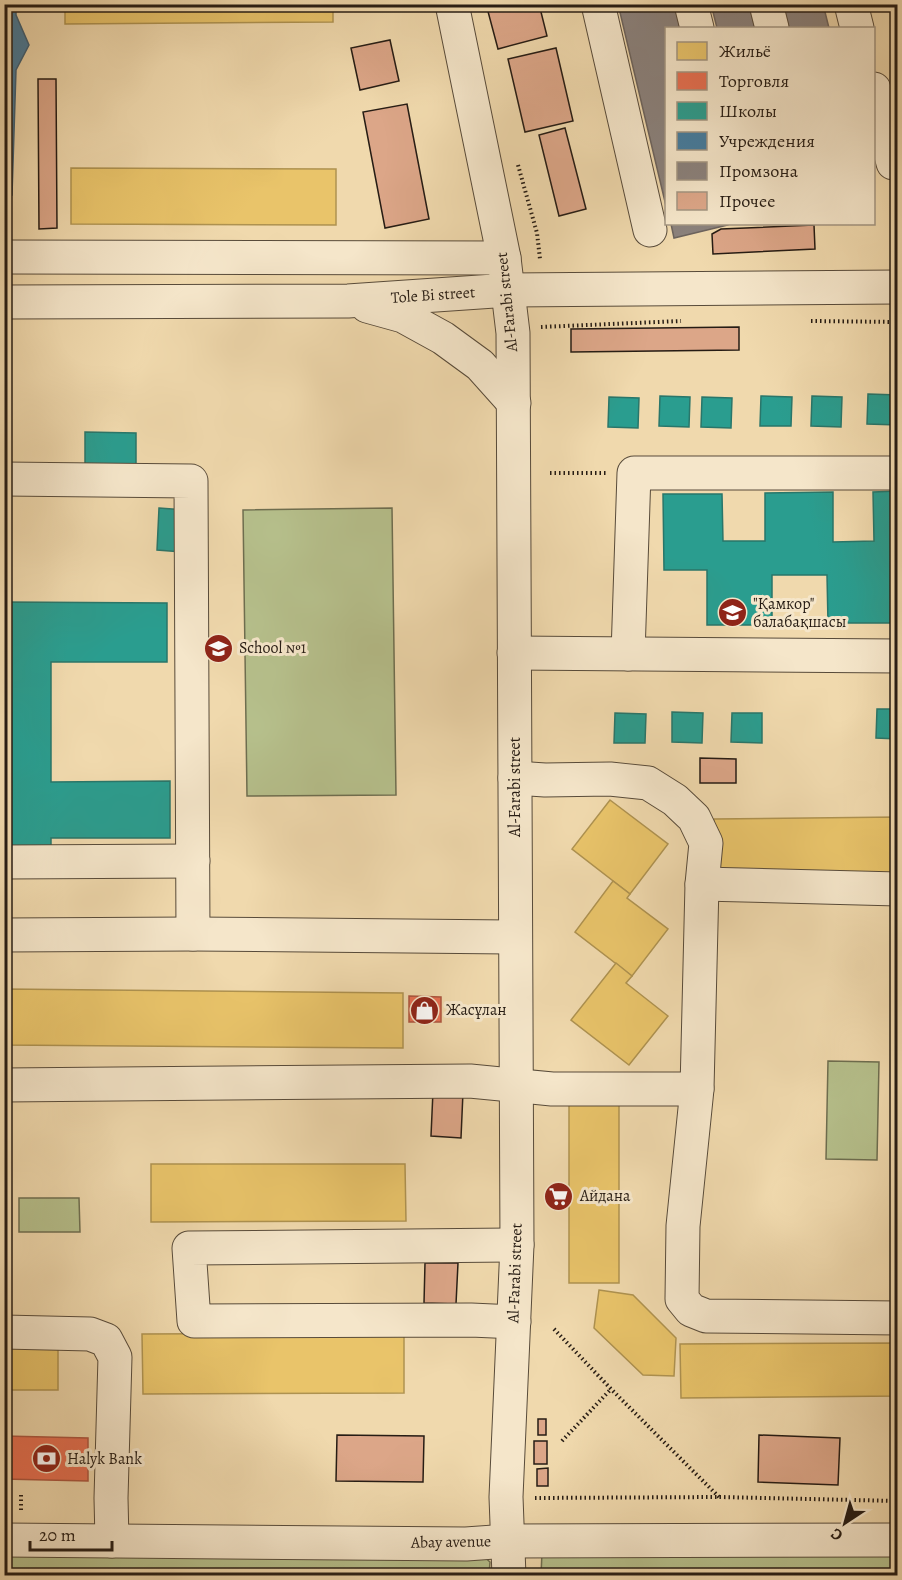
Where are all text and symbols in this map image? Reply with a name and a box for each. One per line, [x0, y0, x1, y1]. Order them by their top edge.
legend [665, 27, 875, 225]
text: Жильё [719, 39, 771, 63]
text: Торговля [719, 69, 789, 93]
text: Школы [719, 99, 777, 123]
text: Учреждения [719, 129, 815, 153]
text: Промзона [719, 159, 799, 183]
text: Прочее [719, 189, 775, 213]
street label: Al-Farabi street [491, 251, 523, 354]
street label: Tole Bi street [390, 281, 476, 309]
place label: "Қамкор" балабақшасы [753, 593, 846, 633]
school or university icon: "Қамкор" балабақшасы [716, 597, 748, 629]
school or university icon: School №1 [202, 632, 234, 664]
place label: School №1 [239, 637, 307, 659]
street label: Al-Farabi street [504, 737, 526, 838]
shop icon: Жасұлан [409, 994, 441, 1026]
place label: Жасұлан [446, 999, 507, 1021]
supermarket icon: Айдана [543, 1180, 575, 1212]
place label: Айдана [579, 1185, 631, 1207]
street label: Al-Farabi street [502, 1223, 528, 1324]
bank icon: Halyk Bank [30, 1443, 62, 1475]
place label: Halyk Bank [67, 1448, 142, 1470]
north arrow [815, 1493, 875, 1553]
scale bar [30, 1514, 112, 1552]
text: С [826, 1522, 847, 1546]
text: 20 m [39, 1523, 76, 1547]
street label: Abay avenue [410, 1530, 491, 1554]

